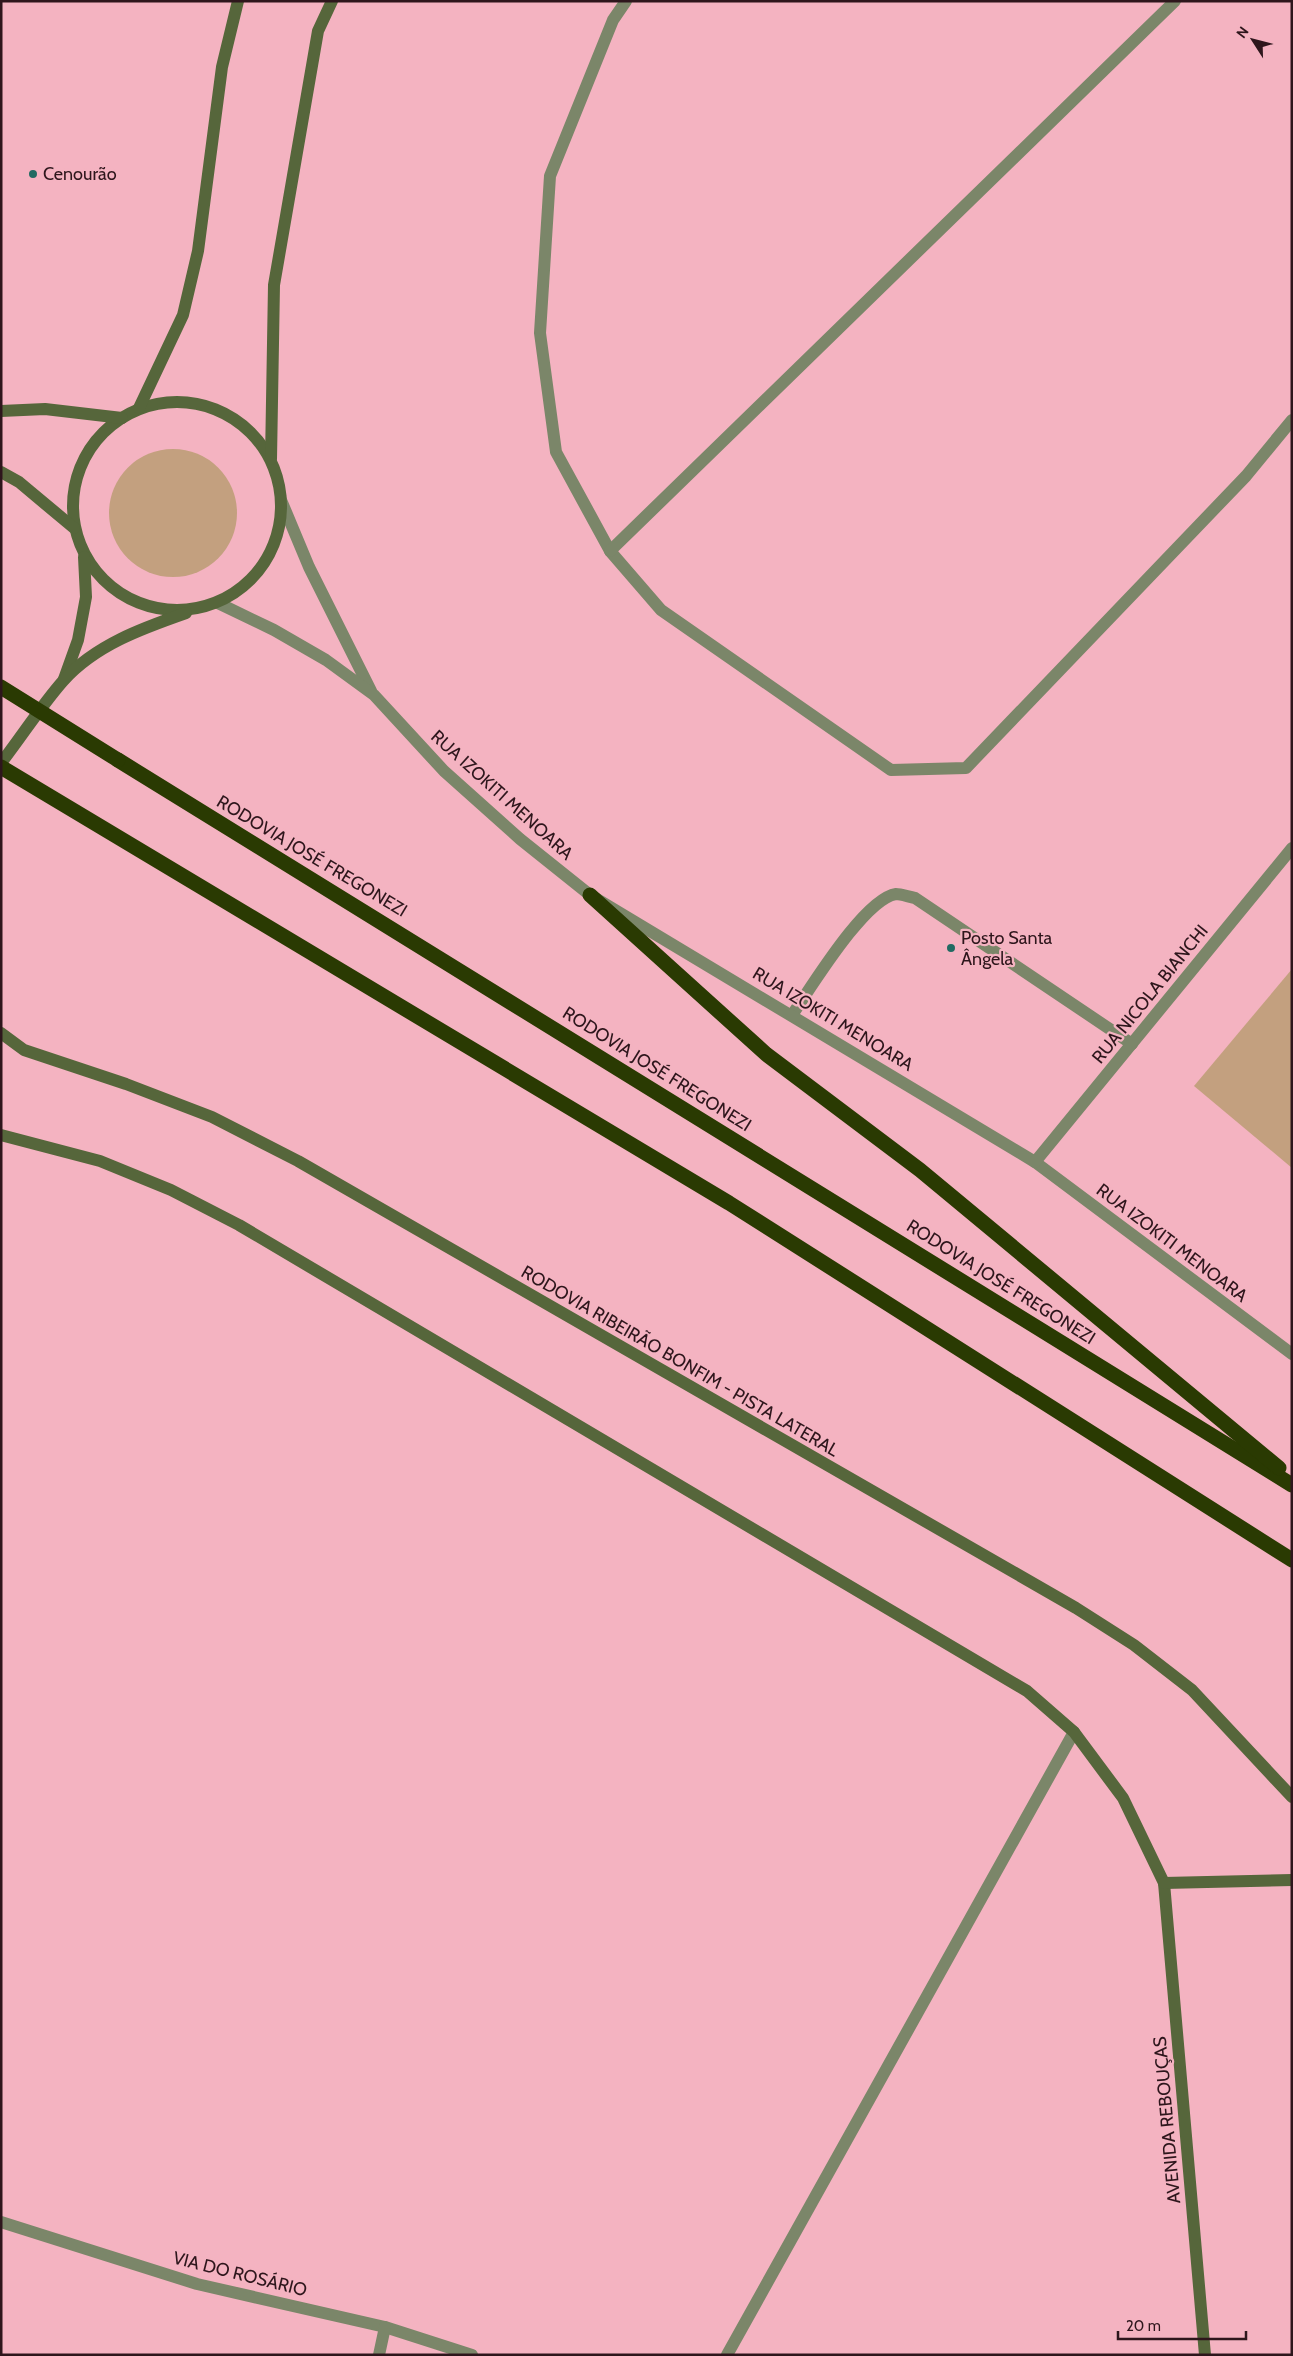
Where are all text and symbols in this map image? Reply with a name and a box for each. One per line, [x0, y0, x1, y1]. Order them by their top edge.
north arrow [1228, 15, 1278, 65]
text: N [1232, 23, 1253, 42]
place label: Cenourão [43, 163, 117, 185]
marker: Cenourão [27, 168, 39, 180]
street label: RUA IZOKITI MENOARA [426, 725, 578, 865]
street label: RODOVIA JOSÉ FREGONEZI [213, 790, 411, 922]
street label: RUA NICOLA BIANCHI [1087, 920, 1213, 1068]
place label: Posto Santa Ângela [961, 927, 1052, 970]
marker: Posto Santa Ângela [945, 942, 957, 954]
street label: RUA IZOKITI MENOARA [749, 962, 917, 1076]
street label: RODOVIA JOSÉ FREGONEZI [559, 1002, 755, 1136]
street label: RUA IZOKITI MENOARA [1092, 1179, 1252, 1307]
street label: RODOVIA JOSÉ FREGONEZI [903, 1215, 1099, 1349]
street label: RODOVIA RIBEIRÃO BONFIM - PISTA LATERAL [517, 1261, 843, 1461]
street label: AVENIDA REBOUÇAS [1149, 2036, 1185, 2204]
street label: VIA DO ROSÁRIO [171, 2247, 309, 2301]
scale bar [1118, 2308, 1246, 2340]
text: 20 m [1126, 2317, 1161, 2335]

